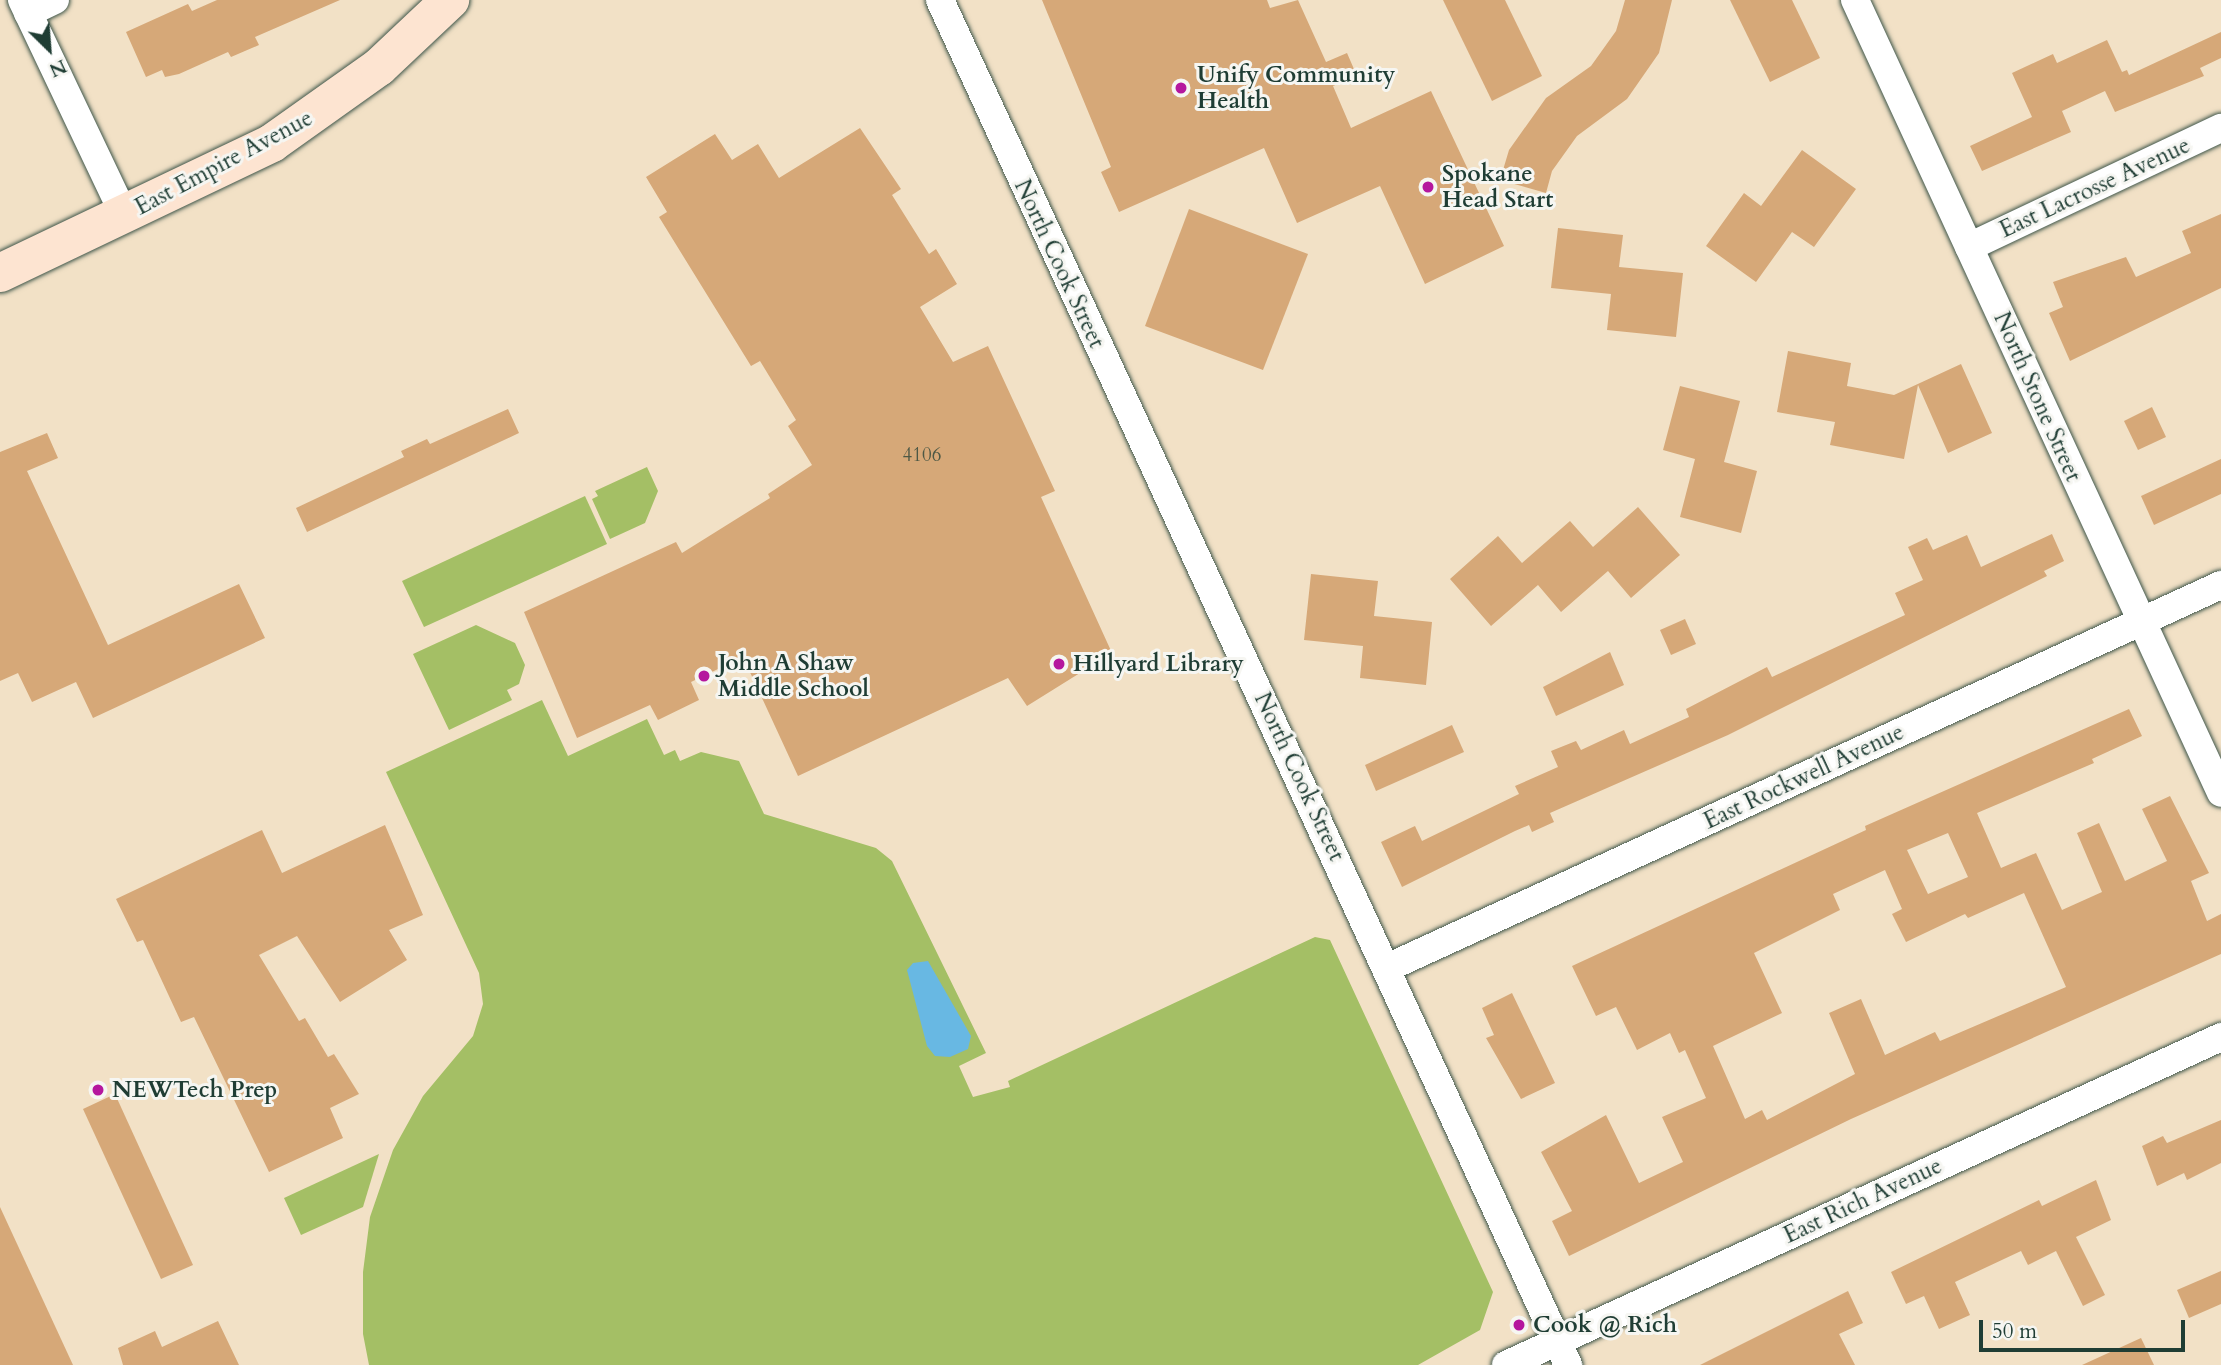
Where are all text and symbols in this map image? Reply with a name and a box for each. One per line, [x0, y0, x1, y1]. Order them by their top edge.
north arrow [14, 14, 84, 84]
text: N [45, 53, 71, 83]
place label: Unify Community Health [1197, 61, 1395, 115]
marker: Unify Community Health [1171, 78, 1191, 98]
street label: East Empire Avenue [130, 105, 318, 221]
street label: East Lacrosse Avenue [1995, 132, 2195, 244]
place label: Spokane Head Start [1442, 160, 1553, 214]
street label: North Cook Street [1008, 175, 1110, 353]
marker: Spokane Head Start [1420, 179, 1436, 195]
street label: North Stone Street [1987, 308, 2087, 486]
house number: 4106 [903, 445, 941, 467]
place label: John A Shaw Middle School [718, 649, 869, 703]
place label: Hillyard Library [1073, 650, 1244, 678]
marker: Hillyard Library [1051, 656, 1067, 672]
marker: John A Shaw Middle School [696, 668, 712, 684]
street label: North Cook Street [1248, 688, 1350, 866]
street label: East Rockwell Avenue [1699, 718, 1909, 836]
place label: NEWTech Prep [112, 1076, 277, 1104]
marker: NEWTech Prep [90, 1082, 106, 1098]
street label: East Rich Avenue [1779, 1152, 1947, 1250]
scale bar [1983, 1306, 2190, 1350]
place label: Cook @ Rich [1533, 1311, 1677, 1339]
marker: Cook @ Rich [1511, 1317, 1527, 1333]
text: 50 m [1992, 1317, 2037, 1346]

